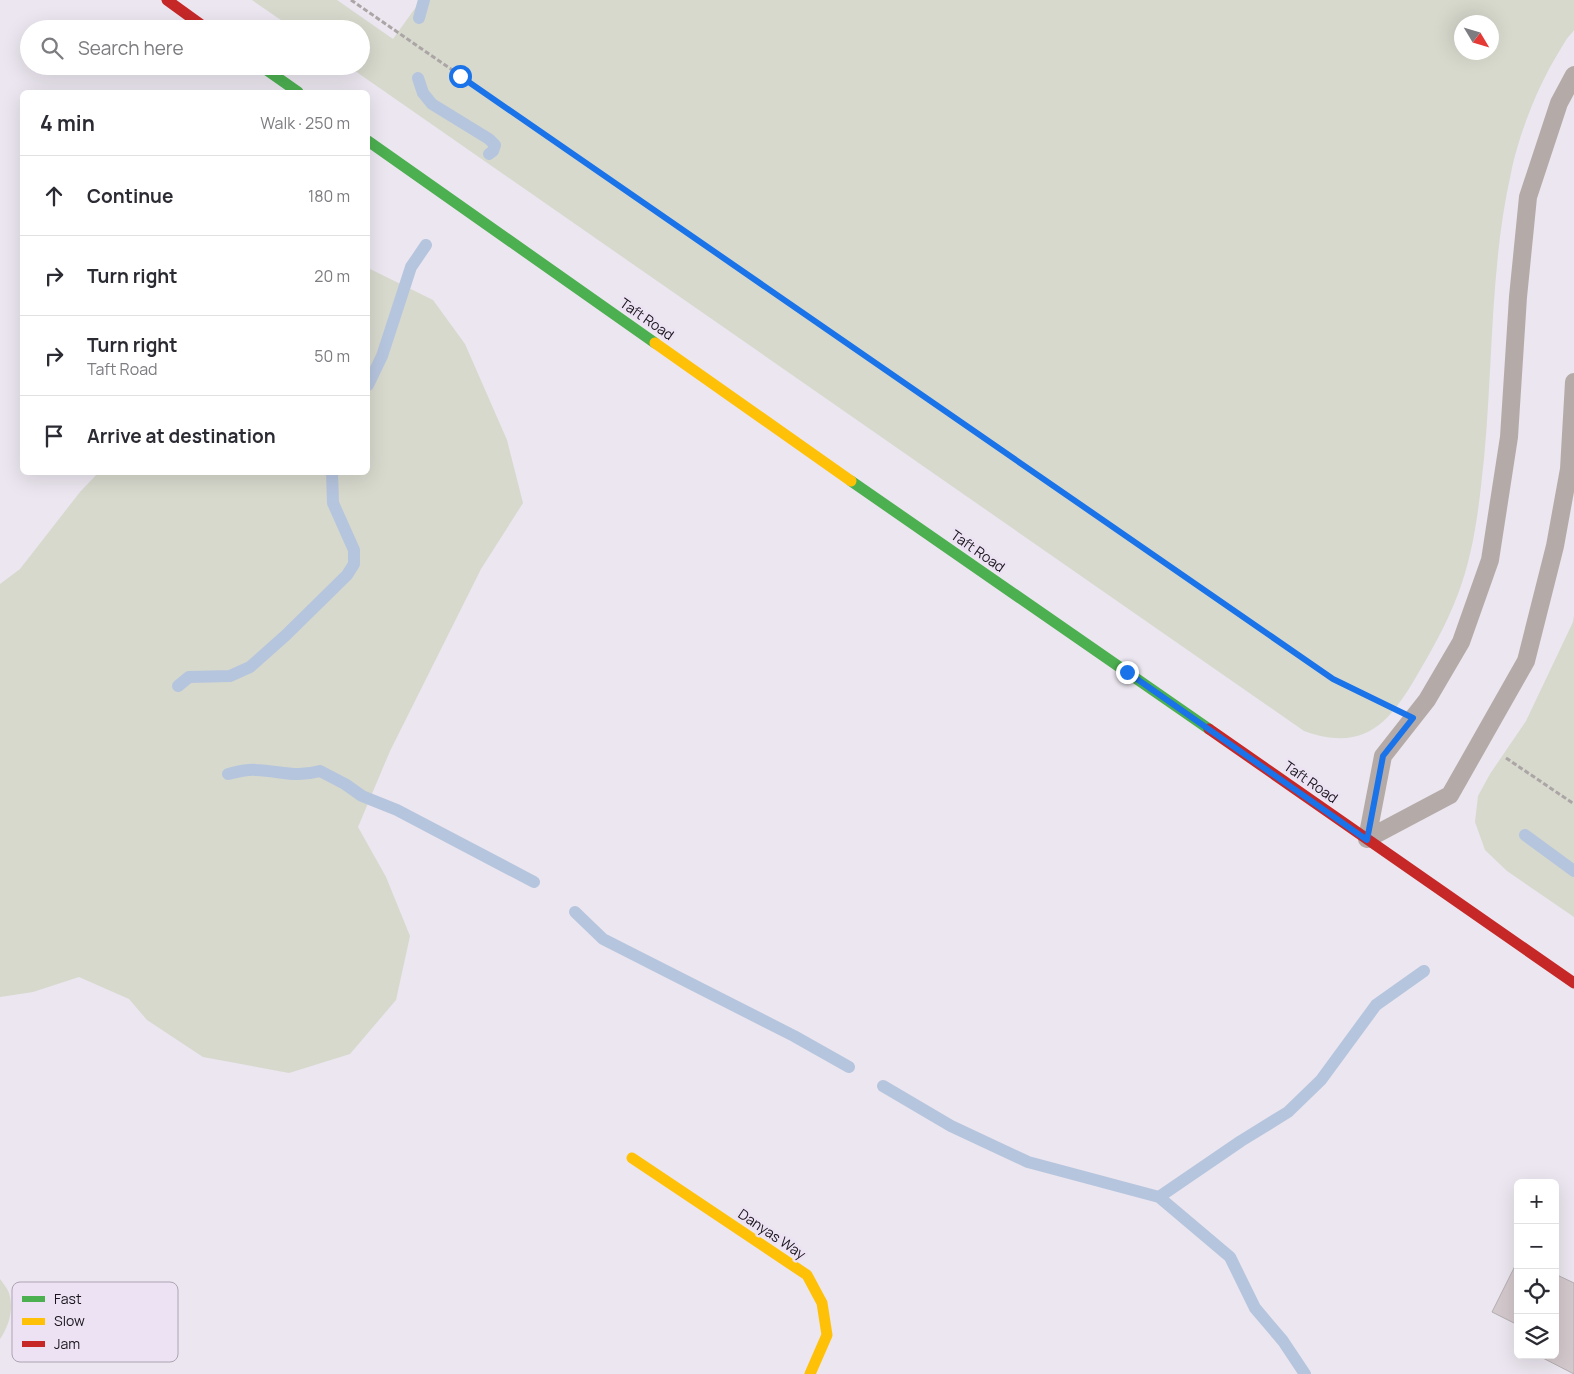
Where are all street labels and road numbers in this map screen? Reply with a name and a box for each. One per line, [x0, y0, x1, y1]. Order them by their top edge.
street label: Taft Road [617, 293, 678, 344]
street label: Taft Road [948, 525, 1009, 576]
street label: Taft Road [1281, 756, 1342, 807]
street label: Danyas Way [735, 1204, 810, 1263]

